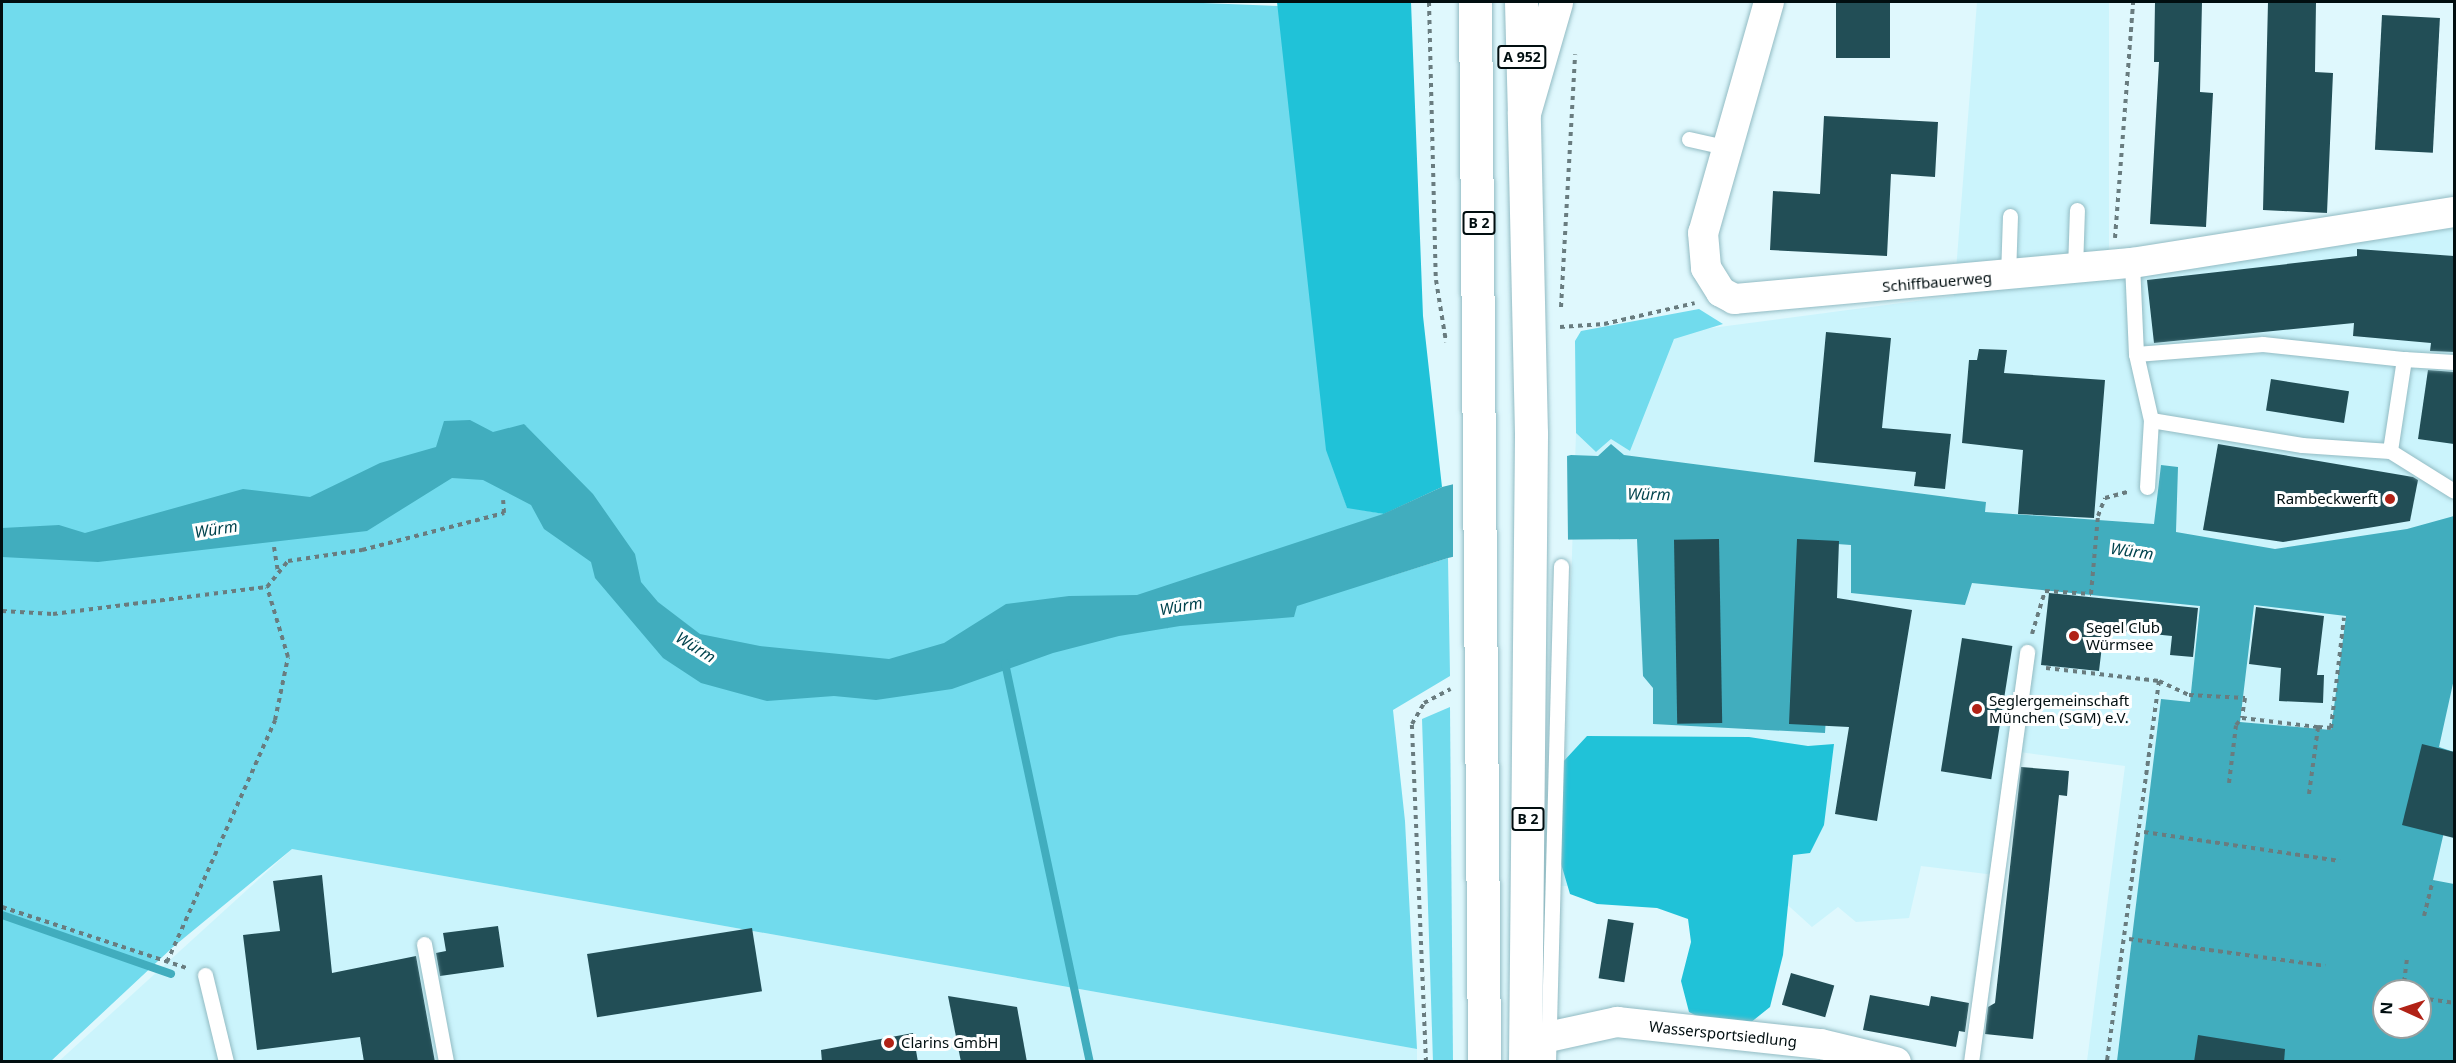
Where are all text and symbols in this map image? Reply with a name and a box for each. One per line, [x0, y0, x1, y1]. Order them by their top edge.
road number: A 952 [1496, 46, 1547, 68]
road number: B 2 [1462, 212, 1496, 234]
street label: Schiffbauerweg [1881, 268, 1993, 296]
water label: Würm [1627, 484, 1671, 504]
place label: Rambeckwerft [2276, 490, 2378, 508]
marker: Rambeckwerft [2383, 492, 2397, 506]
water label: Würm [193, 516, 239, 542]
water label: Würm [2109, 538, 2155, 564]
water label: Würm [1158, 593, 1204, 619]
place label: Segel Club Würmsee [2086, 618, 2160, 653]
water label: Würm [673, 627, 719, 667]
marker: Segel Club Würmsee [2067, 629, 2081, 643]
place label: Seglergemeinschaft München (SGM) e.V. [1989, 691, 2129, 726]
marker: Seglergemeinschaft München (SGM) e.V. [1970, 702, 1984, 716]
road number: B 2 [1512, 808, 1544, 830]
north arrow [2372, 979, 2432, 1039]
text: N [2375, 1001, 2397, 1015]
street label: Wassersportsiedlung [1648, 1017, 1798, 1051]
place label: Clarins GmbH [901, 1034, 998, 1052]
marker: Clarins GmbH [882, 1036, 896, 1050]

